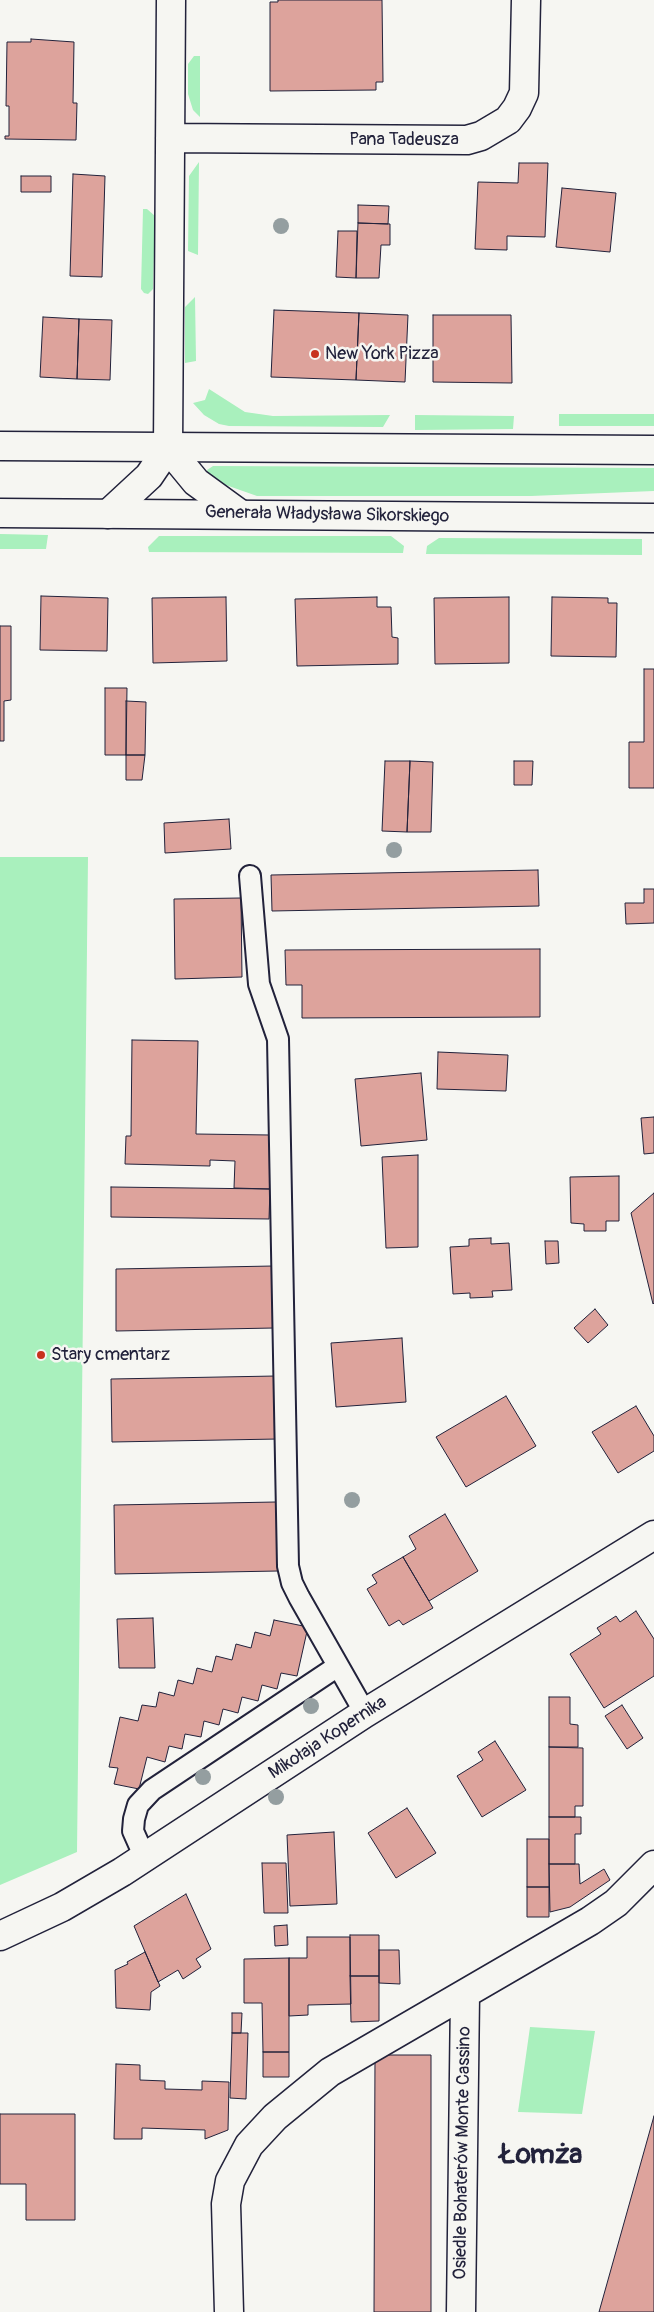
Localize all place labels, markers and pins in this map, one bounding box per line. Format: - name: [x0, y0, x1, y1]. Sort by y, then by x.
- place label: New York Pizza: [325, 343, 439, 365]
- marker: New York Pizza: [309, 348, 321, 360]
- place label: Stary cmentarz: [51, 1344, 170, 1366]
- marker: Stary cmentarz: [35, 1349, 47, 1361]

